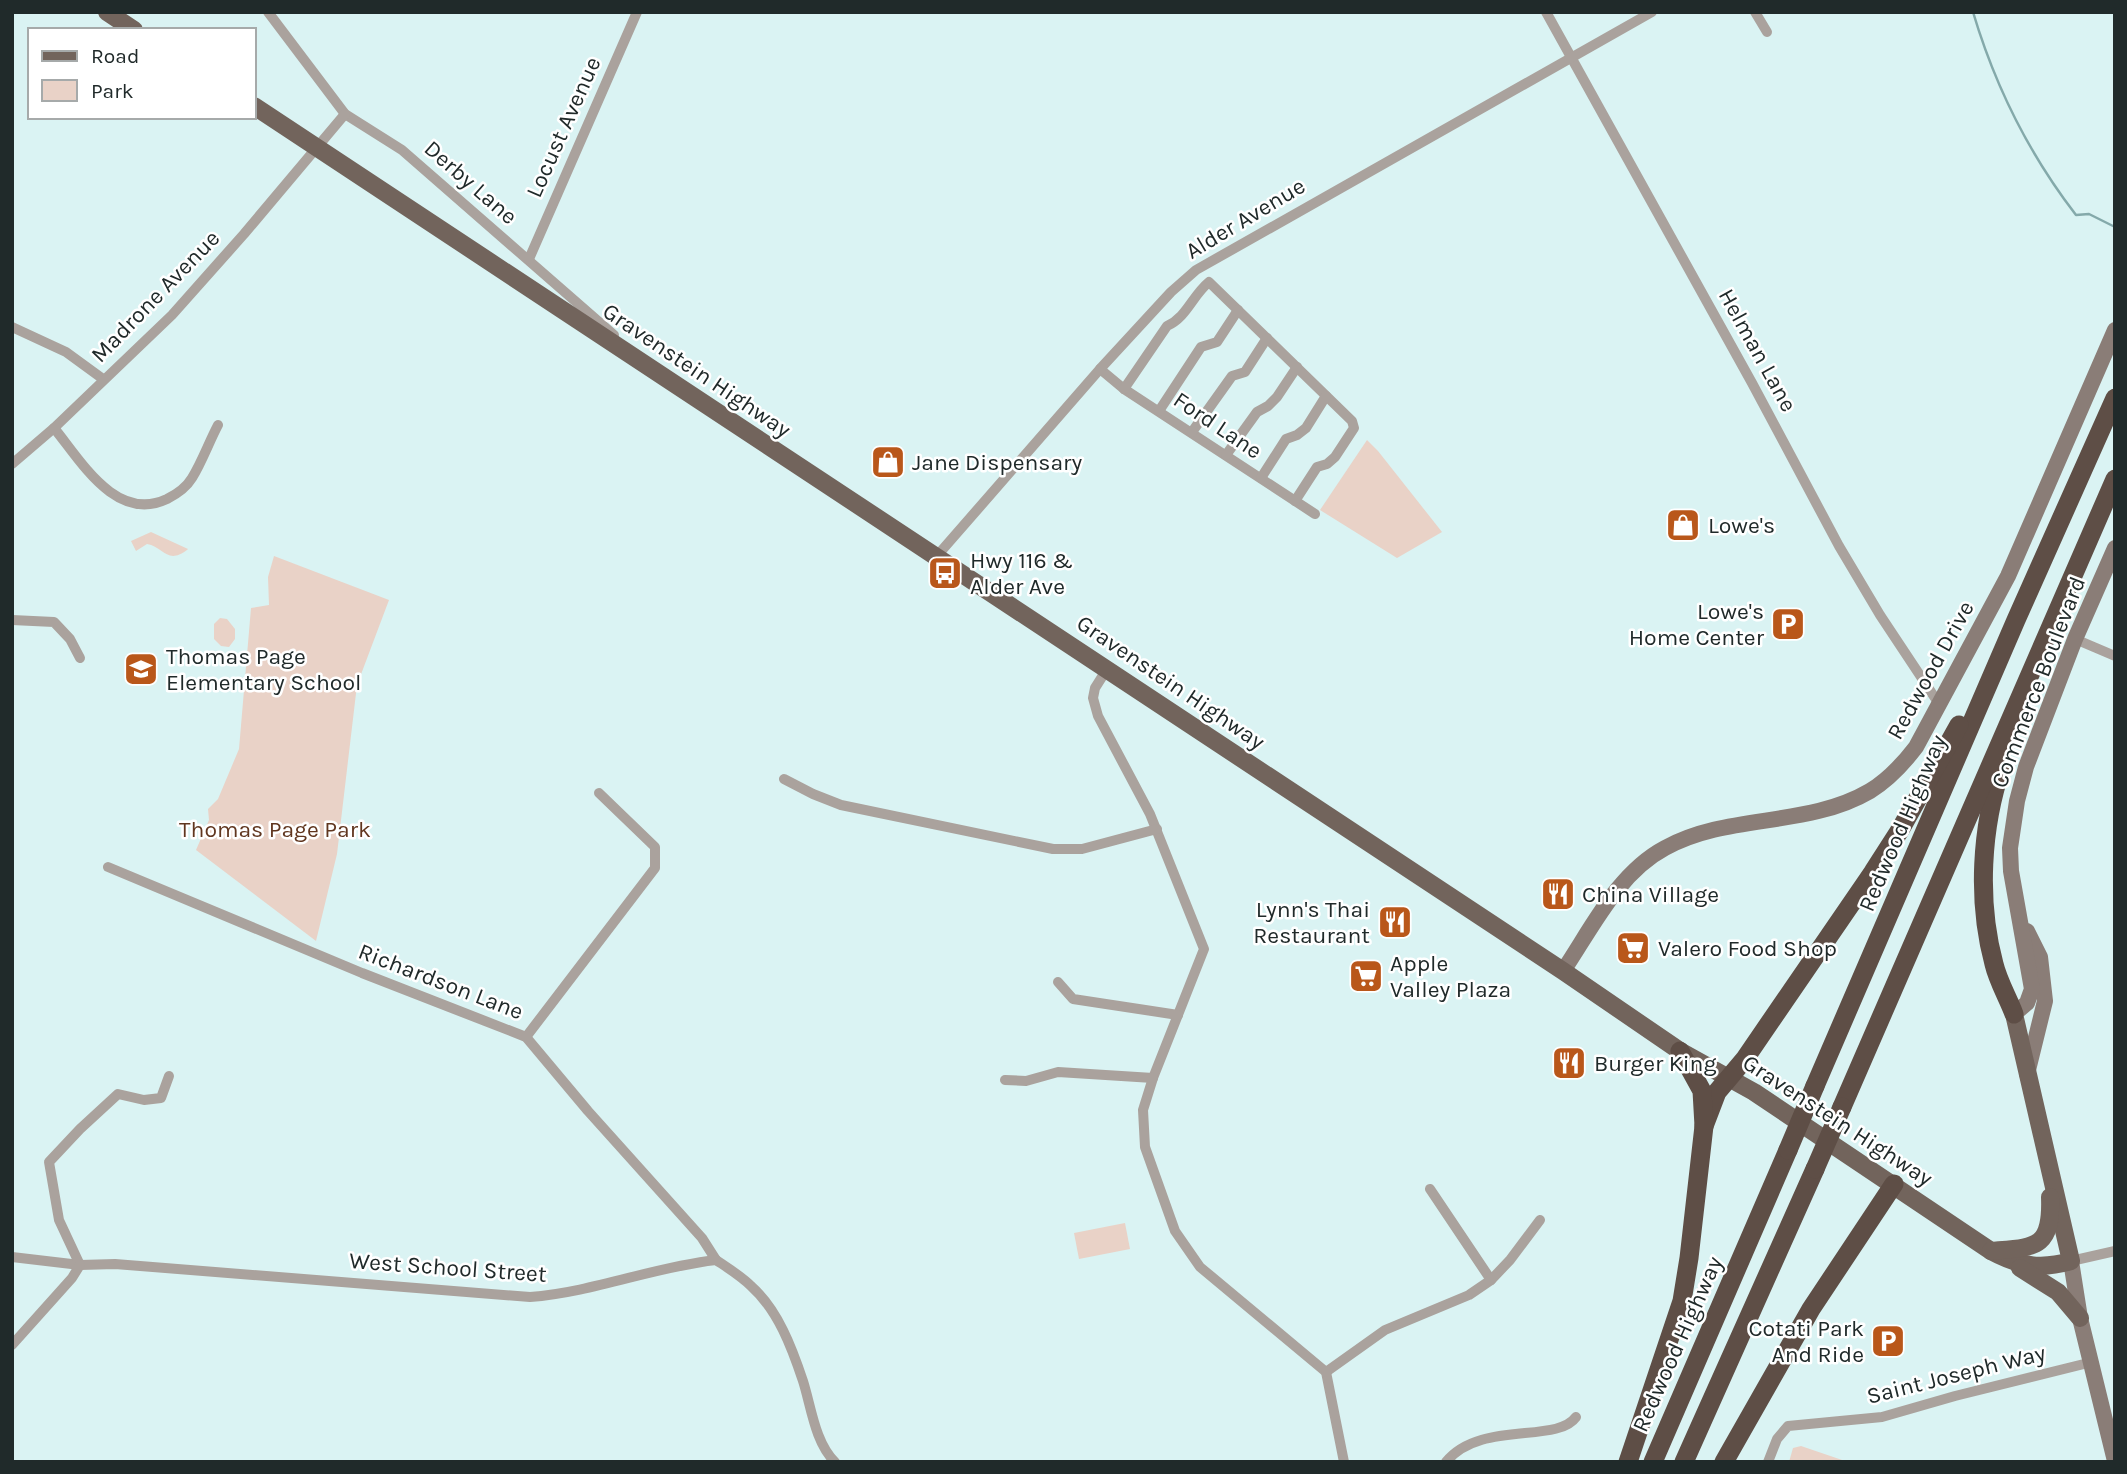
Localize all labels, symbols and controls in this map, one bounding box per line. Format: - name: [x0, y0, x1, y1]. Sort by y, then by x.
- legend: [28, 28, 256, 119]
- text: Road: [91, 44, 139, 68]
- street label: Locust Avenue: [520, 53, 607, 202]
- text: Park: [91, 79, 134, 103]
- street label: Derby Lane: [419, 135, 523, 230]
- street label: Alder Avenue: [1181, 172, 1310, 265]
- street label: Madrone Avenue: [85, 225, 225, 368]
- street label: Helman Lane: [1713, 284, 1802, 416]
- street label: Gravenstein Highway: [598, 297, 796, 444]
- street label: Ford Lane: [1169, 386, 1267, 465]
- shop icon: Jane Dispensary: [869, 443, 907, 481]
- place label: Jane Dispensary: [912, 449, 1082, 476]
- shop icon: Lowe's: [1664, 506, 1702, 544]
- place label: Lowe's: [1708, 512, 1775, 539]
- place label: Hwy 116 & Alder Ave: [970, 547, 1073, 600]
- bus stop icon: Hwy 116 & Alder Ave: [926, 554, 964, 592]
- street label: Commerce Boulevard: [1986, 573, 2091, 792]
- street label: Redwood Drive: [1881, 596, 1980, 744]
- place label: Lowe's Home Center: [1629, 598, 1765, 651]
- parking icon: Lowe's Home Center: [1769, 605, 1807, 643]
- street label: Gravenstein Highway: [1072, 609, 1270, 756]
- place label: Thomas Page Elementary School: [166, 643, 361, 696]
- school or university icon: Thomas Page Elementary School: [122, 650, 160, 688]
- street label: Redwood Highway: [1853, 730, 1952, 916]
- park label: Thomas Page Park: [179, 816, 371, 843]
- restaurant icon: China Village: [1539, 875, 1577, 913]
- place label: China Village: [1582, 881, 1719, 908]
- place label: Lynn's Thai Restaurant: [1253, 896, 1370, 949]
- restaurant icon: Lynn's Thai Restaurant: [1376, 903, 1414, 941]
- supermarket icon: Valero Food Shop: [1614, 929, 1652, 967]
- place label: Valero Food Shop: [1658, 935, 1837, 962]
- street label: Richardson Lane: [355, 938, 527, 1025]
- place label: Apple Valley Plaza: [1390, 950, 1511, 1003]
- supermarket icon: Apple Valley Plaza: [1347, 957, 1385, 995]
- restaurant icon: Burger King: [1550, 1044, 1588, 1082]
- street label: Gravenstein Highway: [1738, 1049, 1938, 1192]
- place label: Burger King: [1594, 1050, 1716, 1077]
- street label: West School Street: [348, 1247, 548, 1288]
- street label: Redwood Highway: [1627, 1252, 1728, 1436]
- place label: Cotati Park And Ride: [1748, 1315, 1864, 1368]
- parking icon: Cotati Park And Ride: [1869, 1322, 1907, 1360]
- street label: Saint Joseph Way: [1864, 1339, 2049, 1410]

